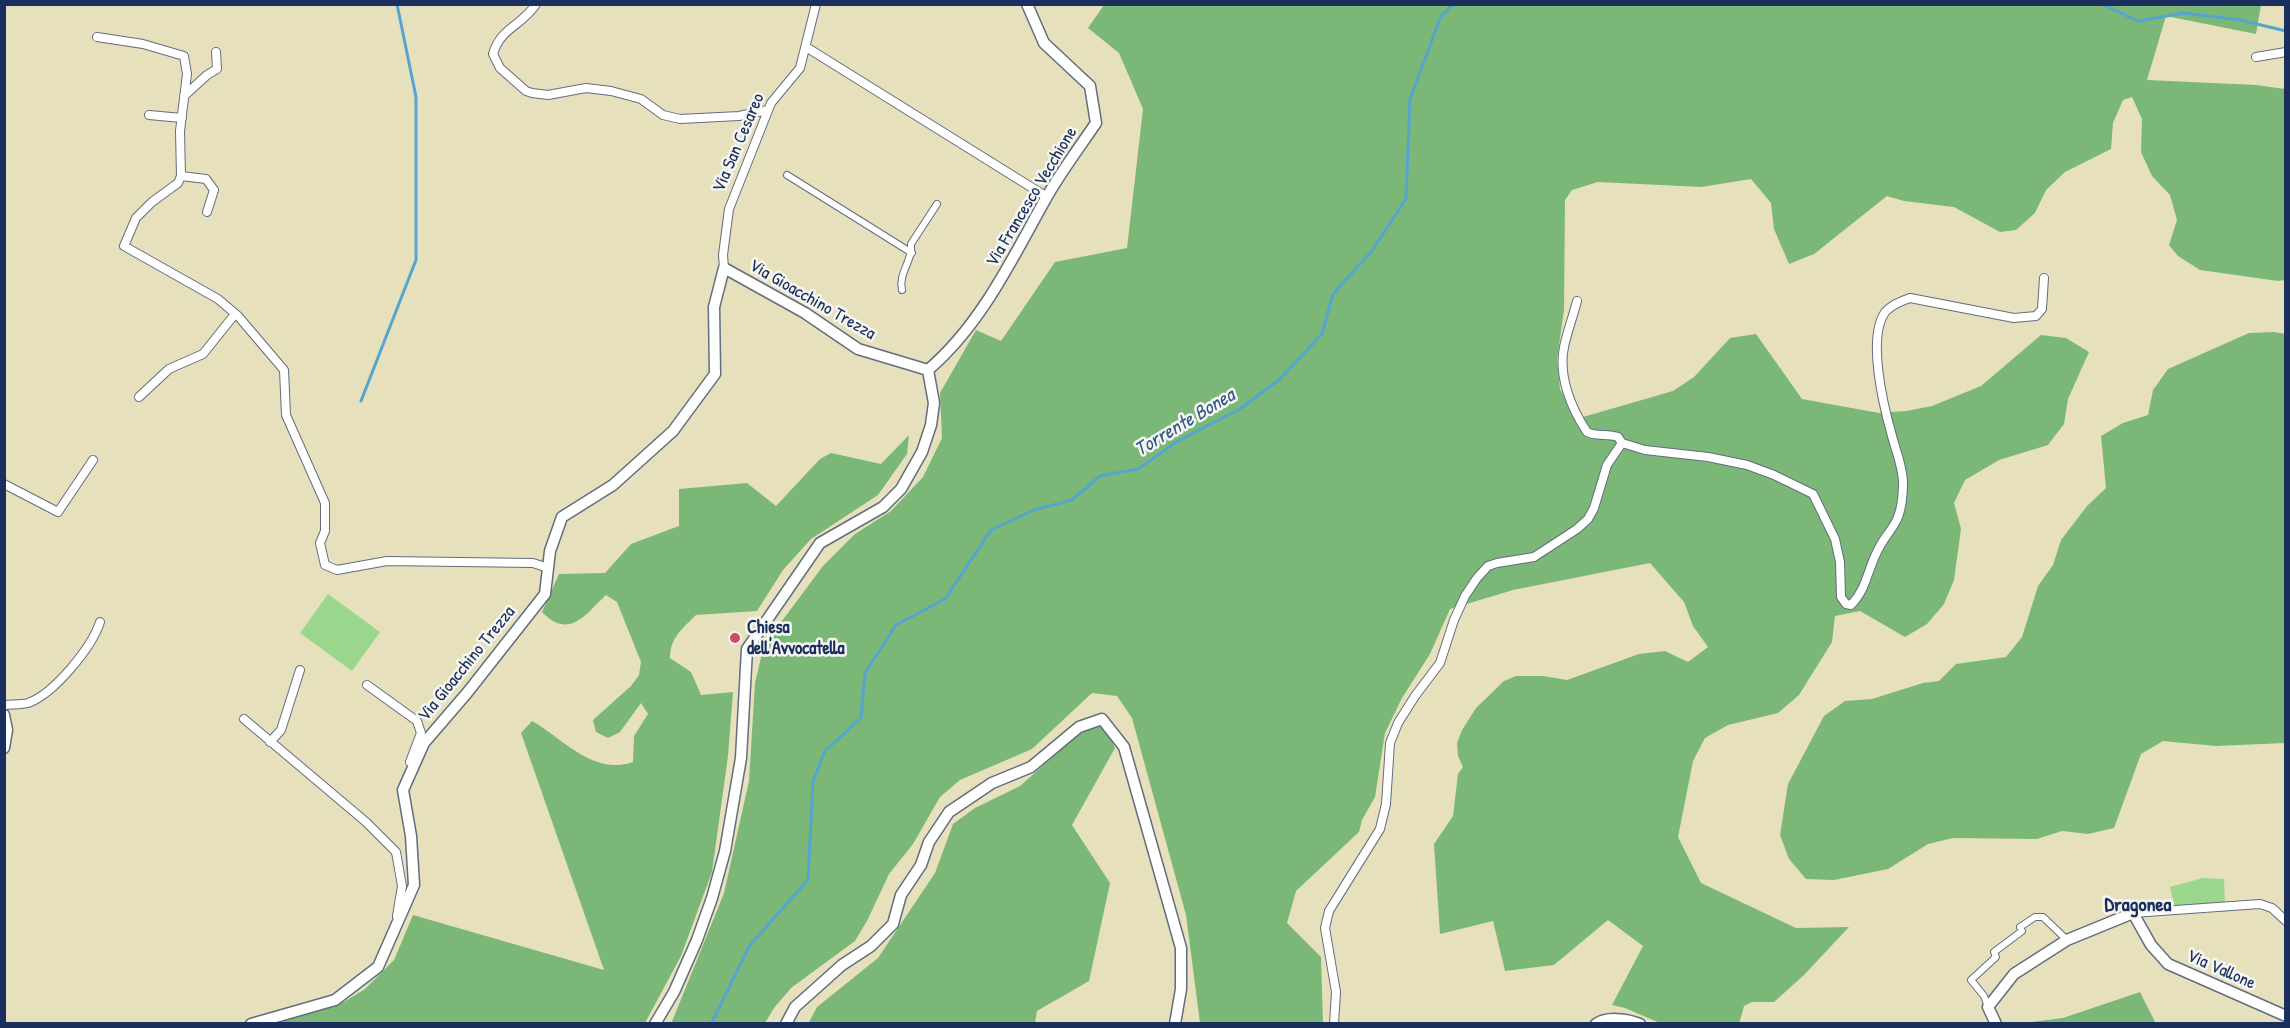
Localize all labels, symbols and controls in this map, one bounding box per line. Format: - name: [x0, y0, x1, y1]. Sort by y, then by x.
- street label: Via San Cesareo: [708, 90, 770, 196]
- street label: Via Francesco Vecchione: [982, 123, 1082, 271]
- street label: Via Gioacchino Trezza: [745, 255, 879, 345]
- water label: Torrente Bonea: [1131, 384, 1239, 462]
- street label: Via Gioacchino Trezza: [414, 602, 520, 726]
- place label: Chiesa dell'Avvocatella: [747, 617, 845, 660]
- marker: Chiesa dell'Avvocatella: [728, 631, 742, 645]
- district label: Dragonea: [2105, 894, 2171, 918]
- street label: Via Vallone: [2183, 945, 2259, 995]

